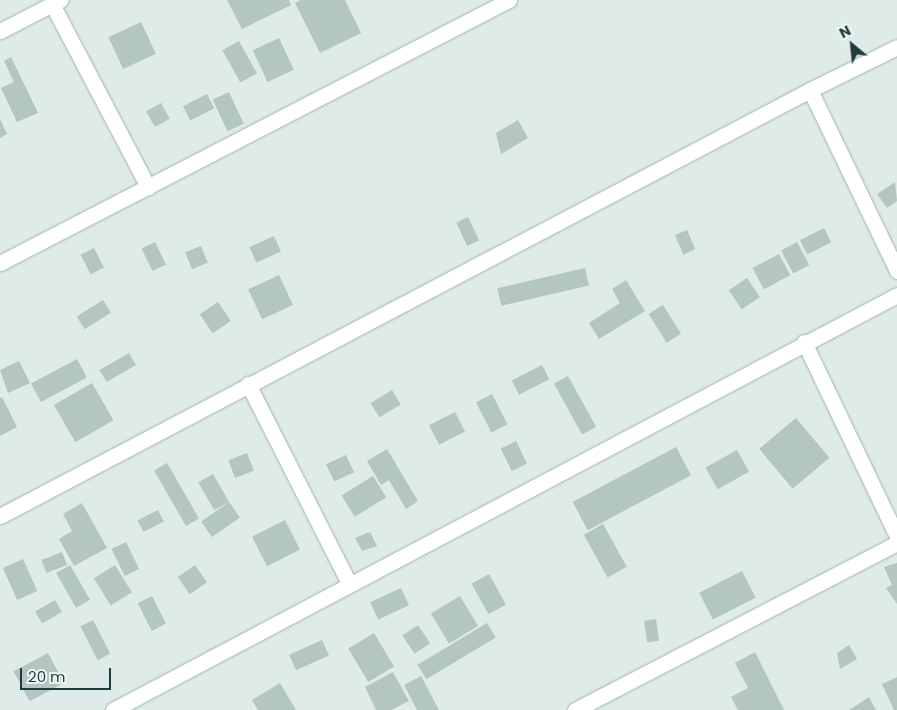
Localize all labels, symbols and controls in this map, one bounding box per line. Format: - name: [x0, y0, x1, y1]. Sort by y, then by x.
- north arrow: [827, 20, 877, 70]
- text: N: [836, 20, 854, 43]
- scale bar: [22, 658, 114, 690]
- text: 20 m: [28, 666, 66, 687]

